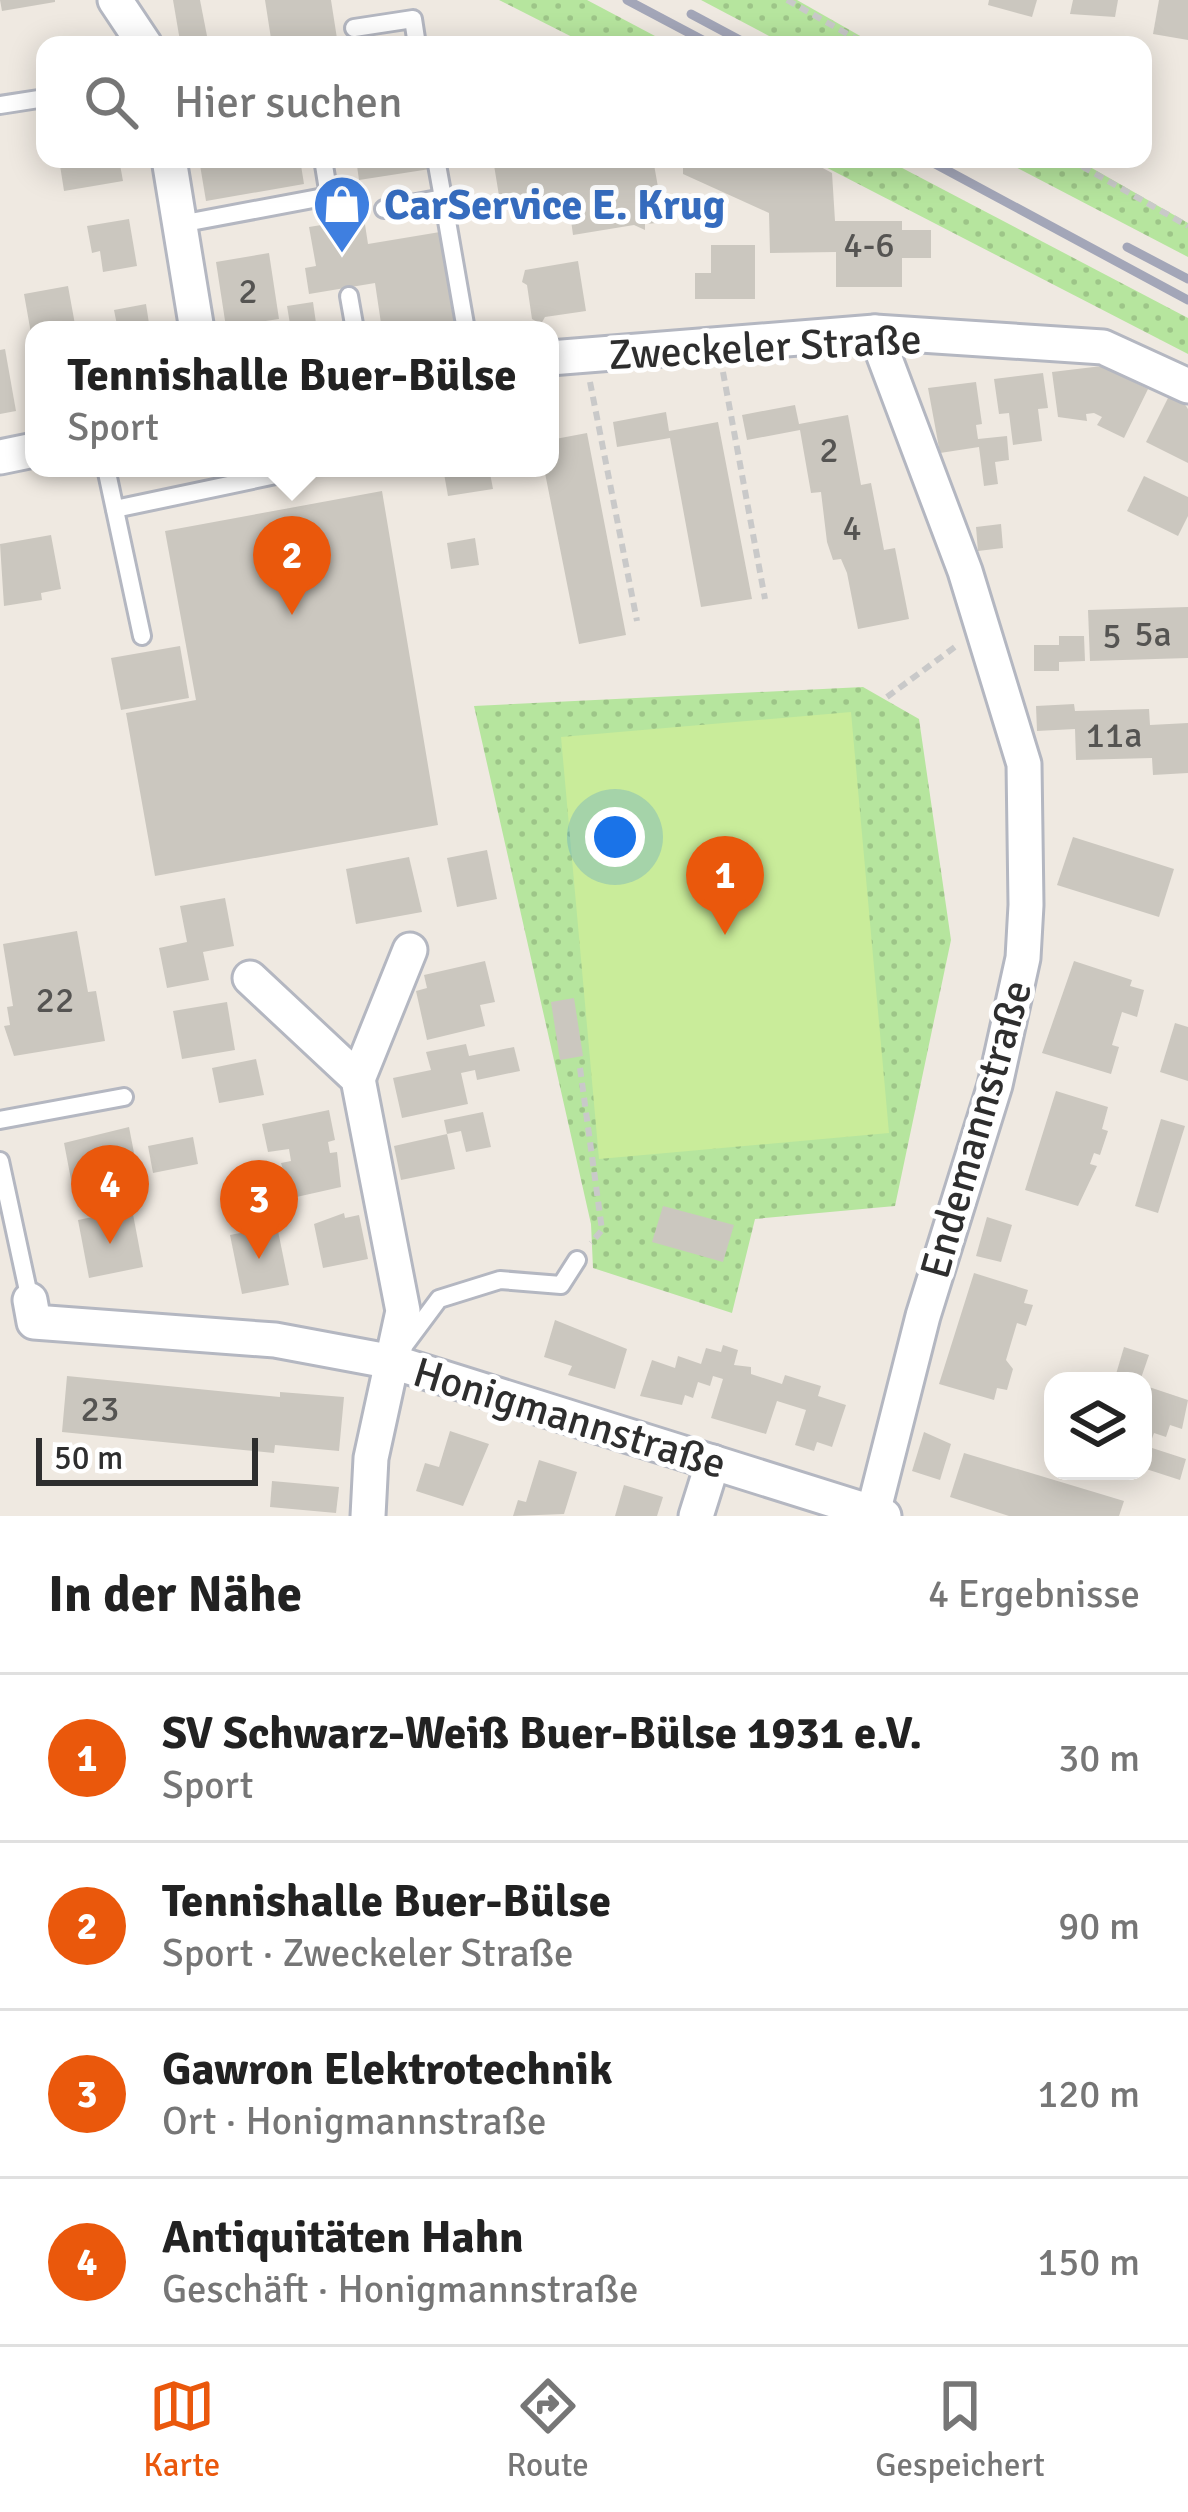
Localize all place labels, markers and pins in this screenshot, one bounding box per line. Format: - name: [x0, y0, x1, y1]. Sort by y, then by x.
- shop icon: CarService E. Krug: [311, 173, 373, 255]
- place label: CarService E. Krug: [384, 180, 725, 231]
- pin: 2: [253, 516, 331, 615]
- pin: 1: [686, 836, 764, 935]
- pin: 4: [71, 1145, 149, 1244]
- pin: 3: [220, 1160, 298, 1259]

